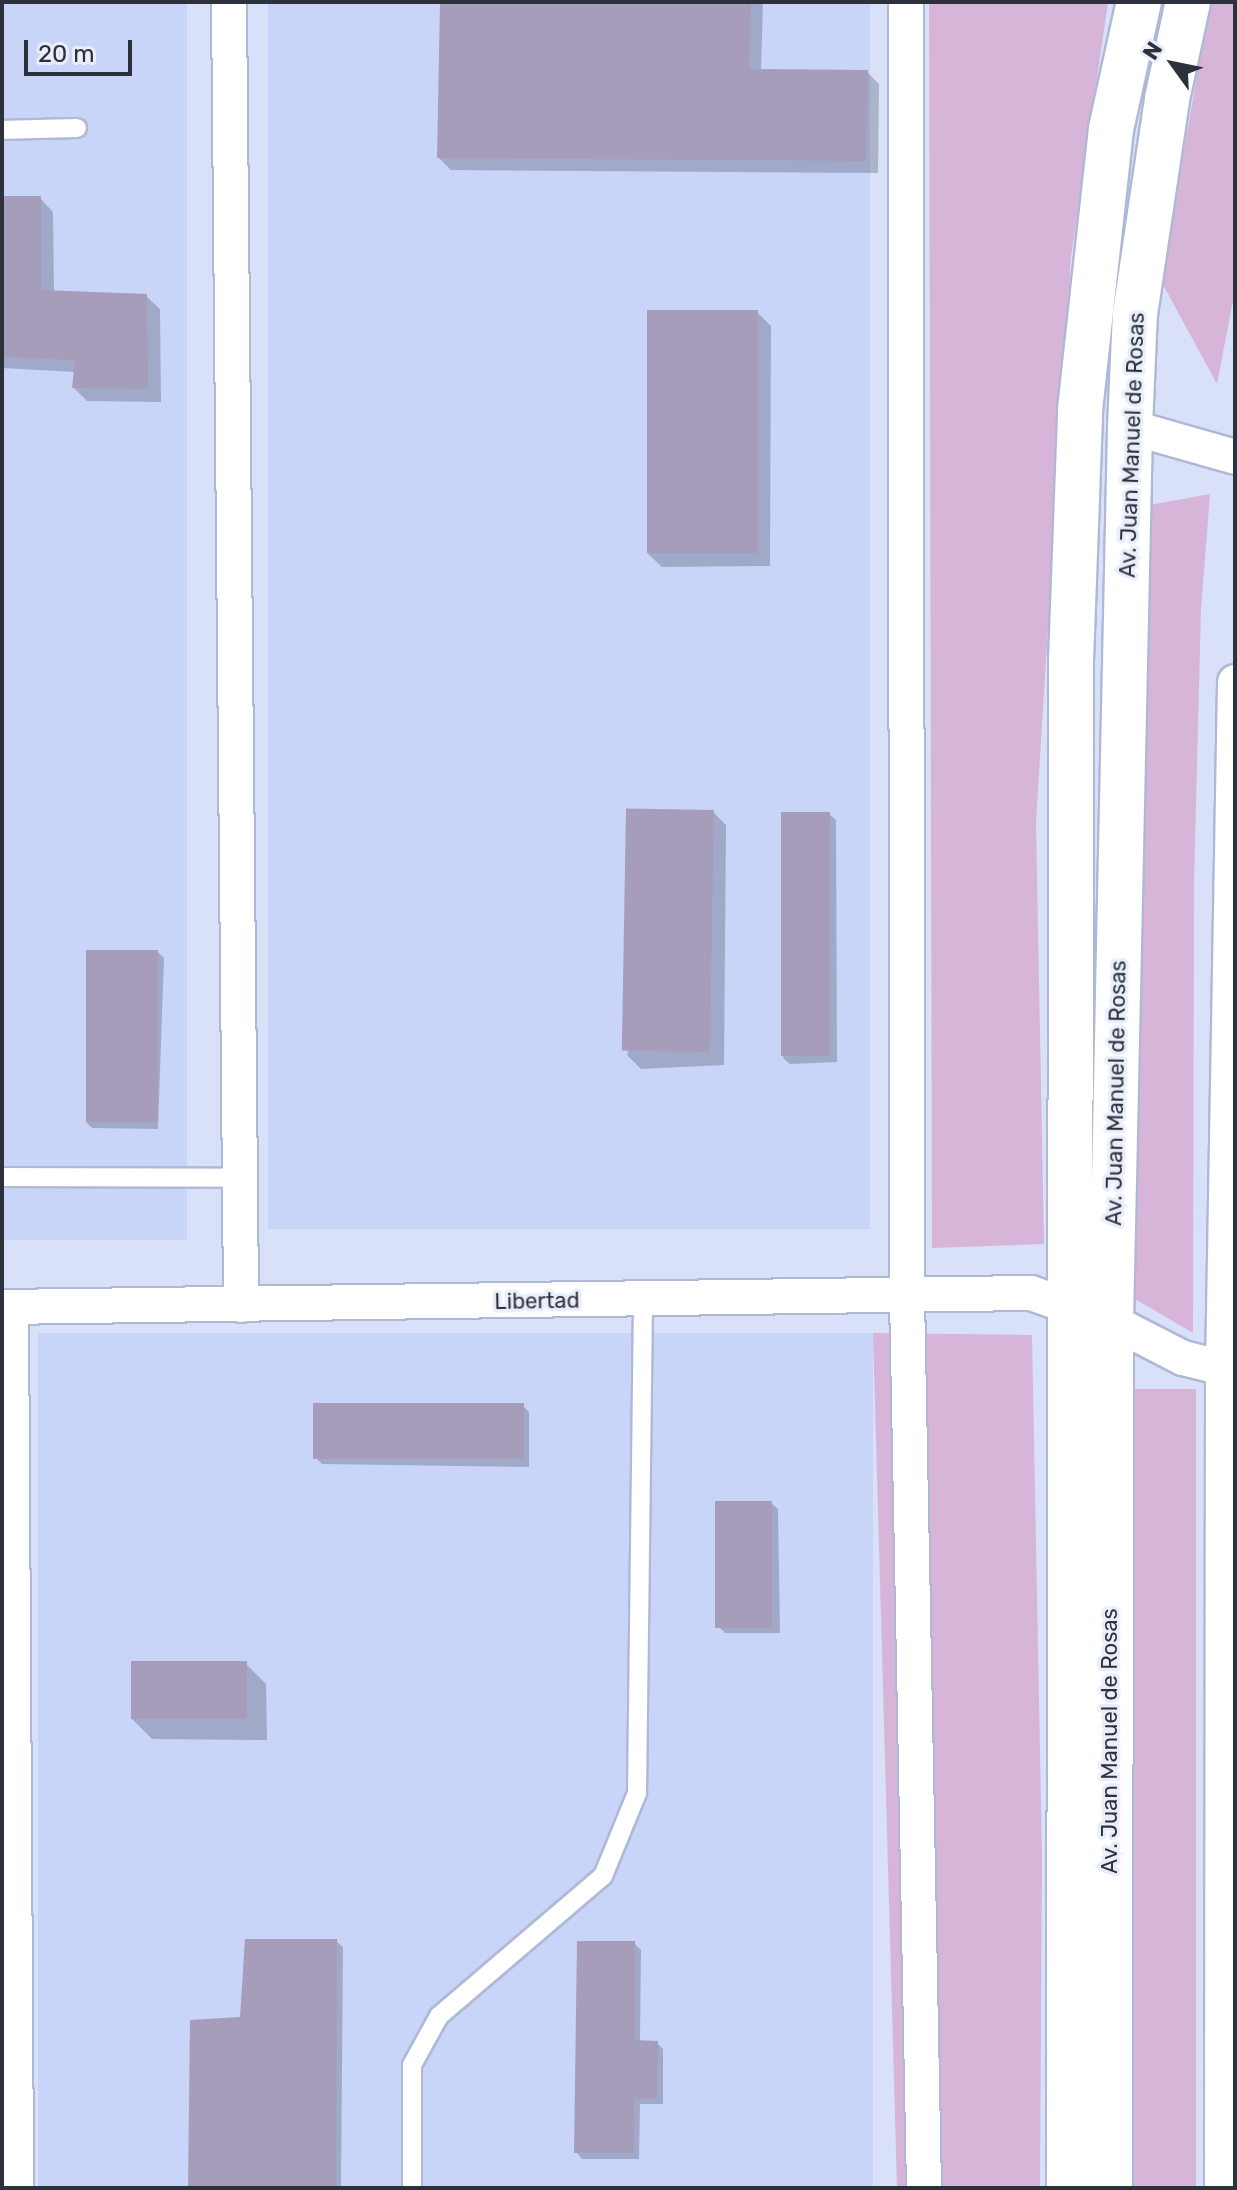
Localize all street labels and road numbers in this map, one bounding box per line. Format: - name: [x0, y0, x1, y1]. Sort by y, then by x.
- street label: Av. Juan Manuel de Rosas: [1114, 312, 1150, 578]
- street label: Av. Juan Manuel de Rosas: [1100, 960, 1132, 1226]
- street label: Libertad: [494, 1287, 580, 1315]
- street label: Av. Juan Manuel de Rosas: [1097, 1608, 1123, 1874]

